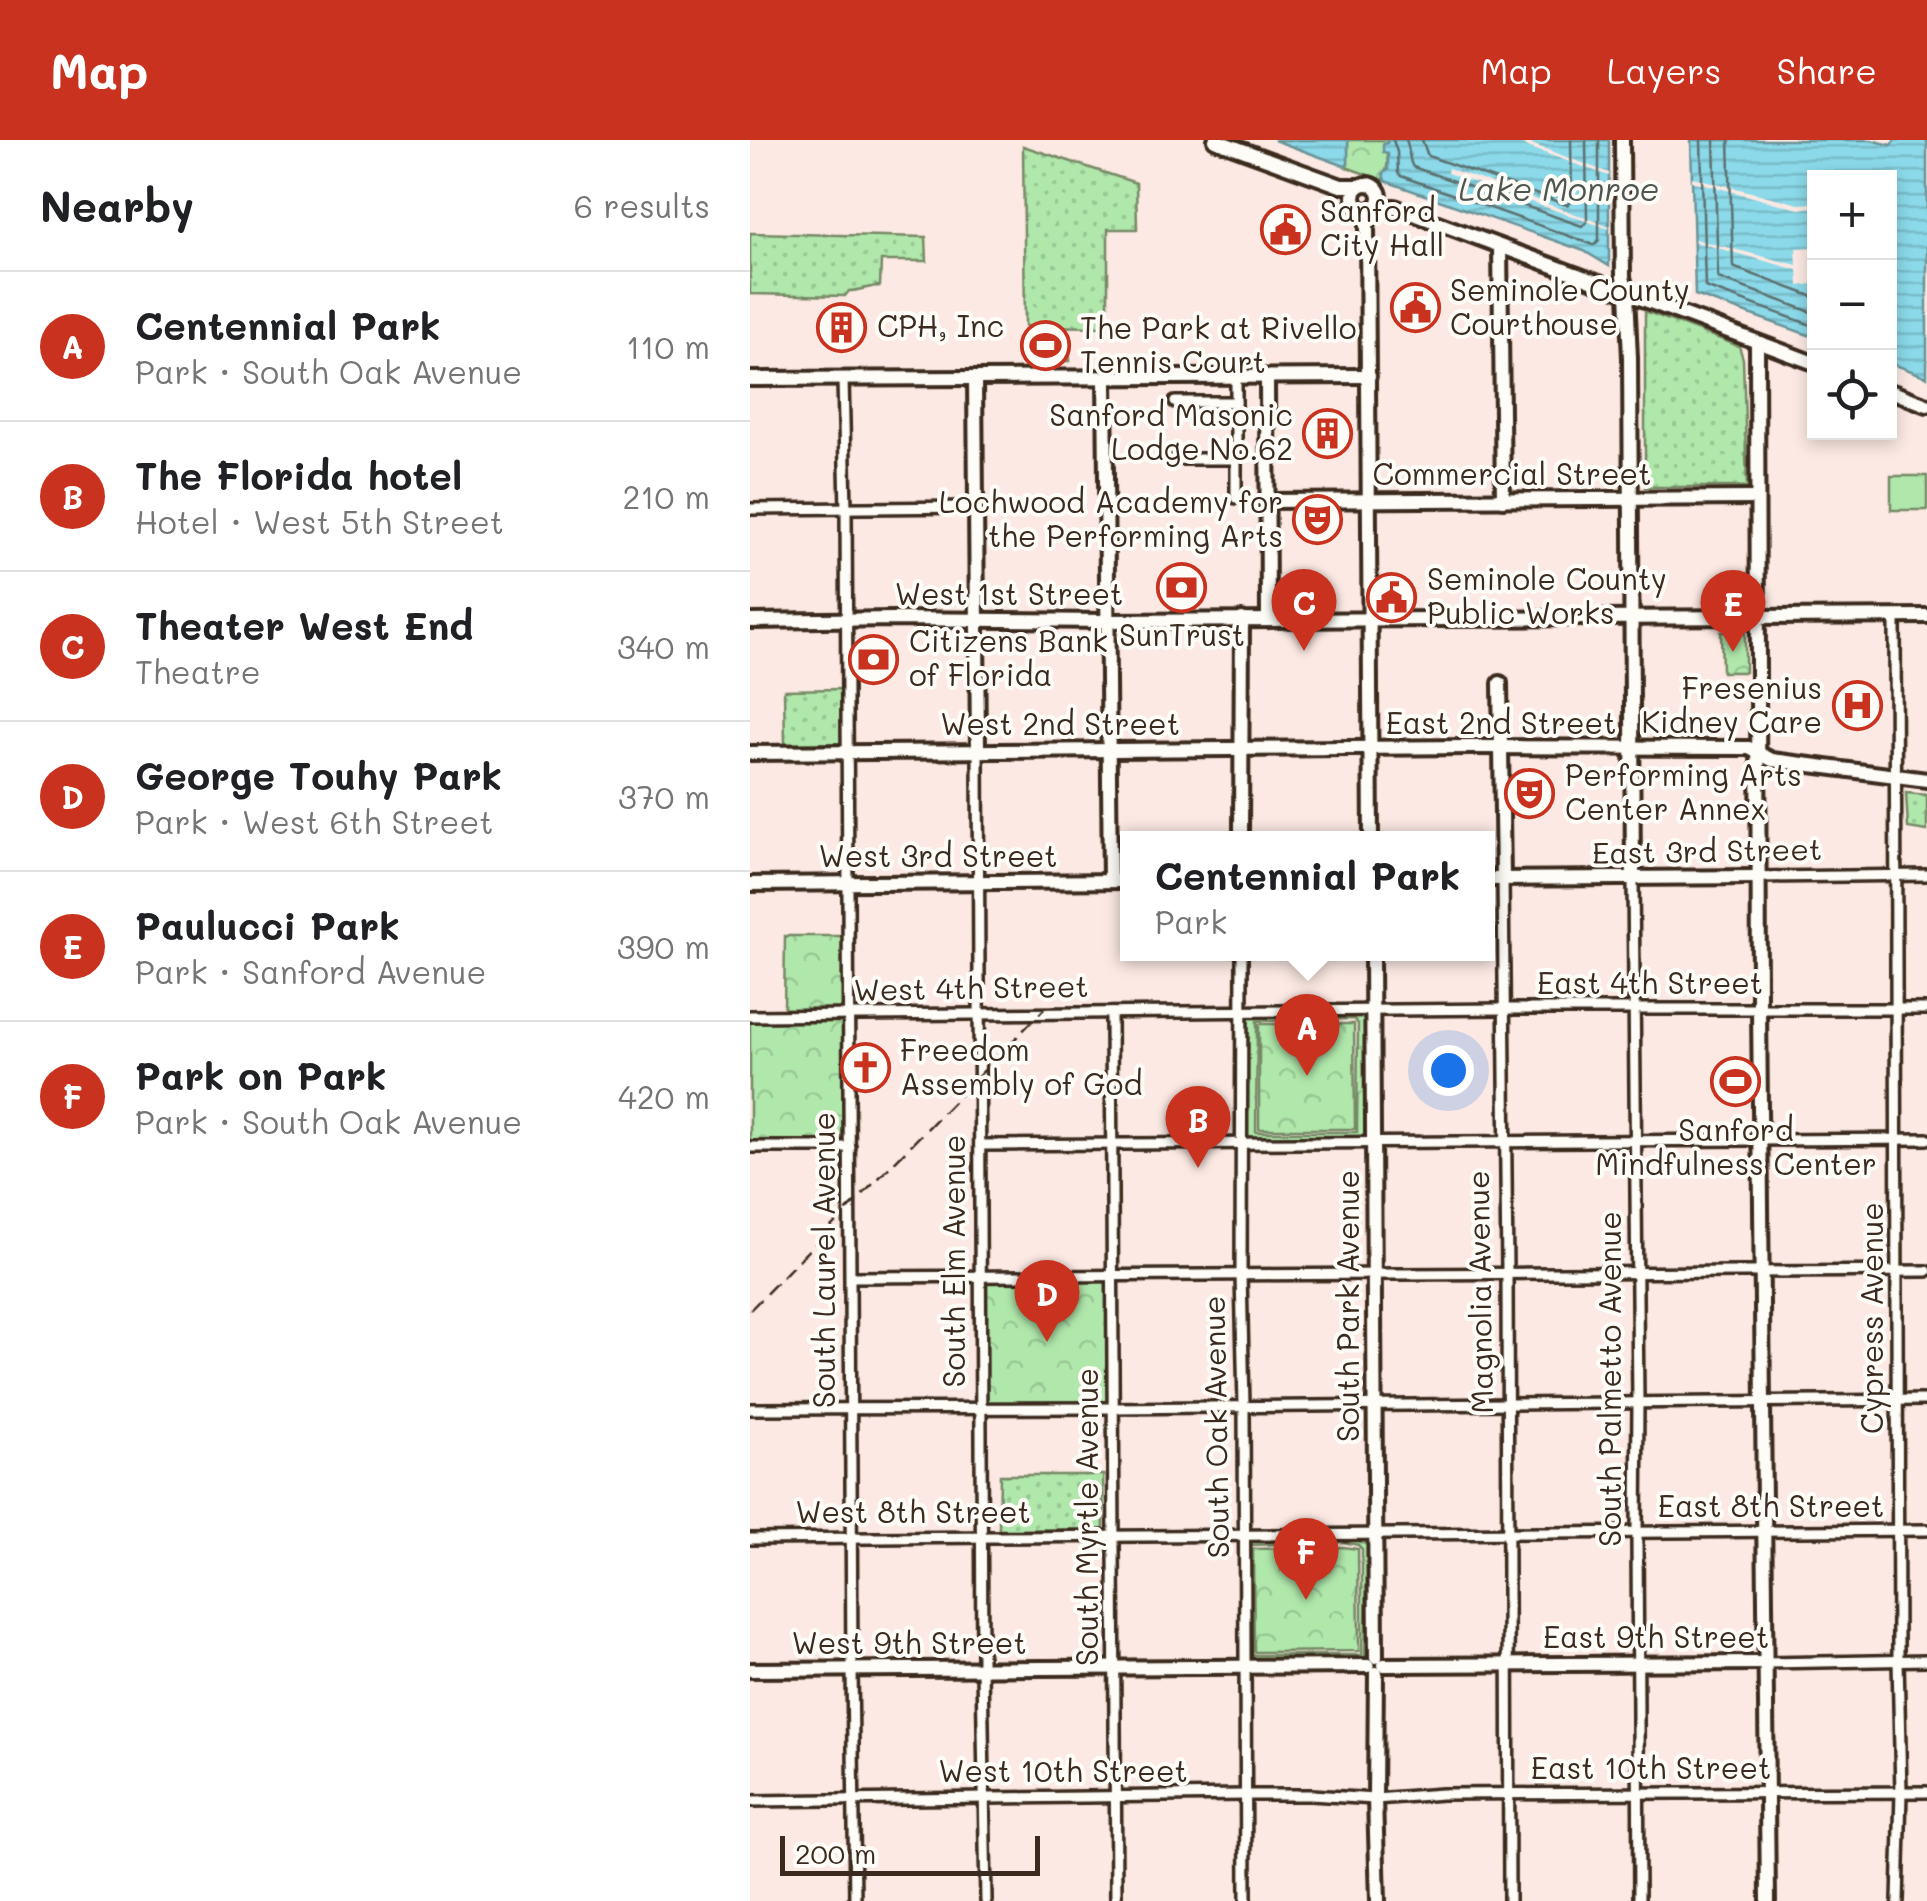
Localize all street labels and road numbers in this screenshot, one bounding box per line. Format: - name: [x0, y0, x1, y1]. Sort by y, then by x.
- street label: Commercial Street: [1373, 453, 1651, 493]
- street label: West 1st Street: [895, 573, 1123, 613]
- street label: East 2nd Street: [1386, 702, 1616, 742]
- street label: West 2nd Street: [940, 703, 1180, 743]
- street label: East 3rd Street: [1592, 828, 1822, 872]
- street label: West 3rd Street: [818, 835, 1058, 875]
- street label: East 4th Street: [1537, 962, 1763, 1002]
- street label: West 4th Street: [853, 965, 1089, 1009]
- street label: South Laurel Avenue: [803, 1112, 843, 1408]
- street label: South Elm Avenue: [933, 1135, 973, 1387]
- street label: South Park Avenue: [1327, 1170, 1367, 1442]
- street label: Magnolia Avenue: [1457, 1170, 1501, 1414]
- street label: Cypress Avenue: [1851, 1202, 1891, 1434]
- street label: South Palmetto Avenue: [1589, 1211, 1629, 1547]
- street label: South Oak Avenue: [1193, 1295, 1237, 1559]
- street label: South Myrtle Avenue: [1066, 1368, 1106, 1666]
- street label: East 8th Street: [1658, 1485, 1884, 1525]
- street label: West 8th Street: [795, 1491, 1031, 1531]
- street label: East 9th Street: [1543, 1616, 1769, 1656]
- street label: West 9th Street: [791, 1622, 1027, 1662]
- street label: East 10th Street: [1531, 1747, 1771, 1787]
- street label: West 10th Street: [938, 1750, 1188, 1790]

